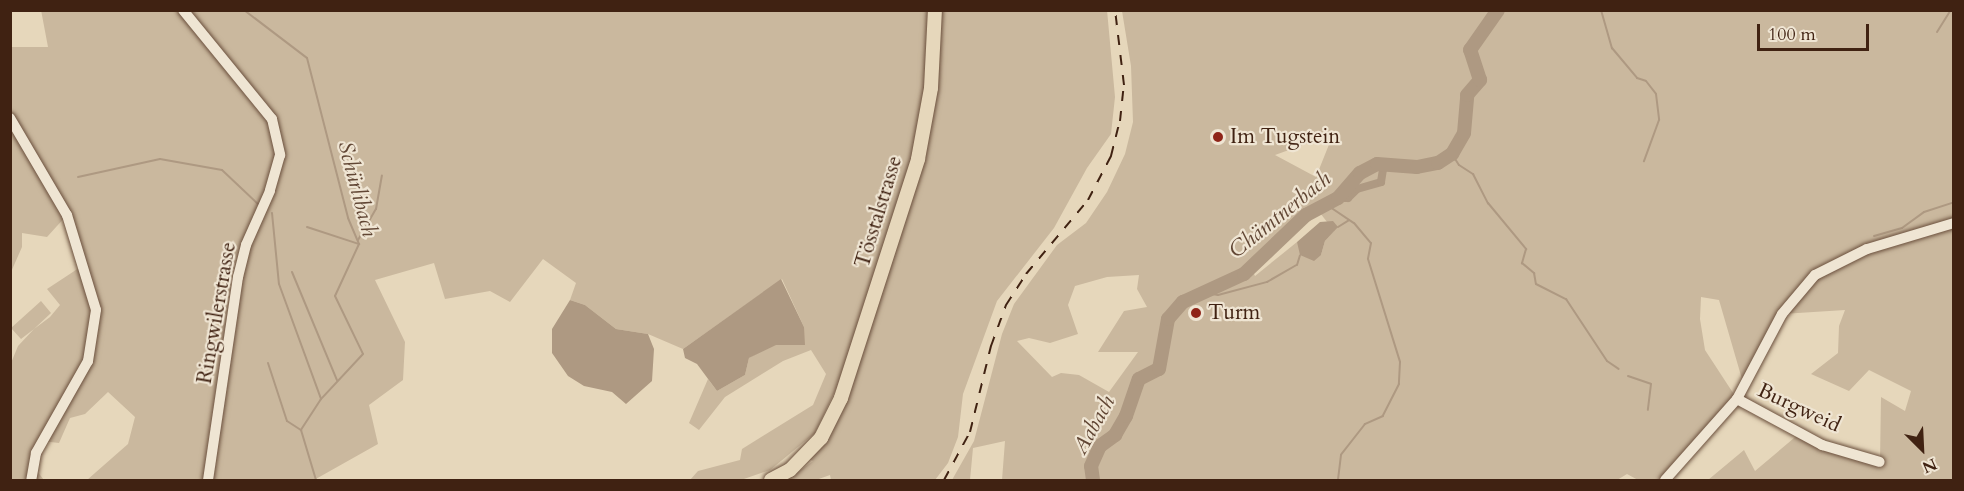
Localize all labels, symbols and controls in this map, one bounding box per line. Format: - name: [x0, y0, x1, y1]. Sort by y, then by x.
- scale bar: [1760, 12, 1872, 50]
- text: 100 m: [1768, 22, 1816, 47]
- place label: Im Tugstein: [1230, 124, 1340, 150]
- marker: Im Tugstein: [1211, 130, 1225, 144]
- water label: Schürlibach: [332, 138, 382, 240]
- street label: Tösstalstrasse: [850, 153, 908, 271]
- water label: Chämtnerbach: [1224, 166, 1336, 264]
- street label: Ringwilerstrasse: [192, 240, 242, 386]
- place label: Turm: [1208, 300, 1260, 326]
- marker: Turm: [1189, 306, 1203, 320]
- street label: Burgweid: [1753, 378, 1845, 438]
- water label: Aabach: [1067, 391, 1121, 459]
- north arrow: [1892, 419, 1952, 479]
- text: N: [1919, 453, 1940, 478]

